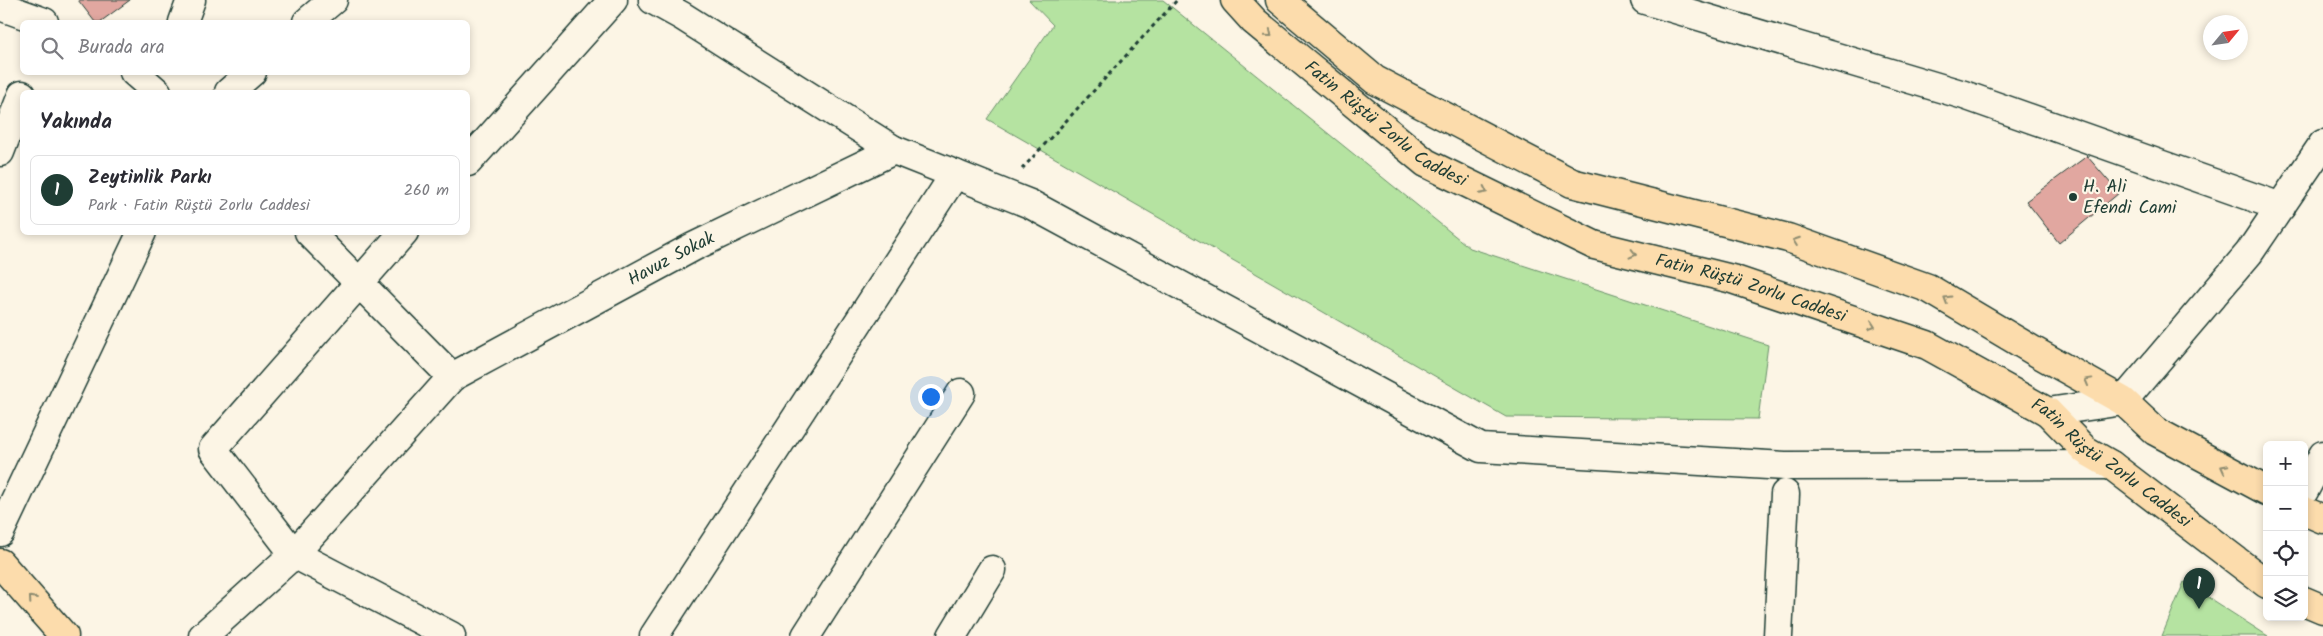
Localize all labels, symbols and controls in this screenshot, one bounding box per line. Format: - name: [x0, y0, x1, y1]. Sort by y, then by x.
- north arrow: [2203, 15, 2248, 60]
- search box: [20, 20, 470, 75]
- one-way arrow: [1264, 28, 1273, 37]
- text: Burada ara: [78, 33, 165, 63]
- icon: search: [38, 34, 66, 62]
- street label: Fatin Rüştü Zorlu Caddesi: [1298, 53, 1472, 196]
- text: Yakında: [40, 106, 112, 139]
- text: Zeytinlik Parkı: [88, 163, 211, 193]
- place label: H. Ali Efendi Cami: [2083, 173, 2177, 223]
- text: 1: [55, 178, 59, 203]
- text: 260 m: [404, 178, 449, 203]
- one-way arrow: [1479, 185, 1488, 196]
- marker: H. Ali Efendi Cami: [2067, 191, 2079, 203]
- text: Park · Fatin Rüştü Zorlu Caddesi: [88, 193, 310, 218]
- street label: Havuz Sokak: [622, 224, 720, 294]
- one-way arrow: [1792, 237, 1801, 247]
- street label: Fatin Rüştü Zorlu Caddesi: [1652, 246, 1851, 331]
- one-way arrow: [1628, 248, 1637, 259]
- one-way arrow: [1944, 296, 1953, 306]
- one-way arrow: [1867, 321, 1876, 331]
- one-way arrow: [2084, 377, 2093, 387]
- your location: [918, 384, 944, 410]
- street label: Fatin Rüştü Zorlu Caddesi: [2025, 391, 2198, 536]
- map controls: [2263, 441, 2308, 621]
- button: +: [2263, 441, 2308, 486]
- one-way arrow: [2220, 464, 2229, 474]
- button: −: [2263, 486, 2308, 531]
- button: locate: [2263, 531, 2308, 576]
- pin: 1: [2183, 568, 2215, 609]
- button: layers: [2263, 576, 2308, 621]
- one-way arrow: [29, 596, 38, 605]

